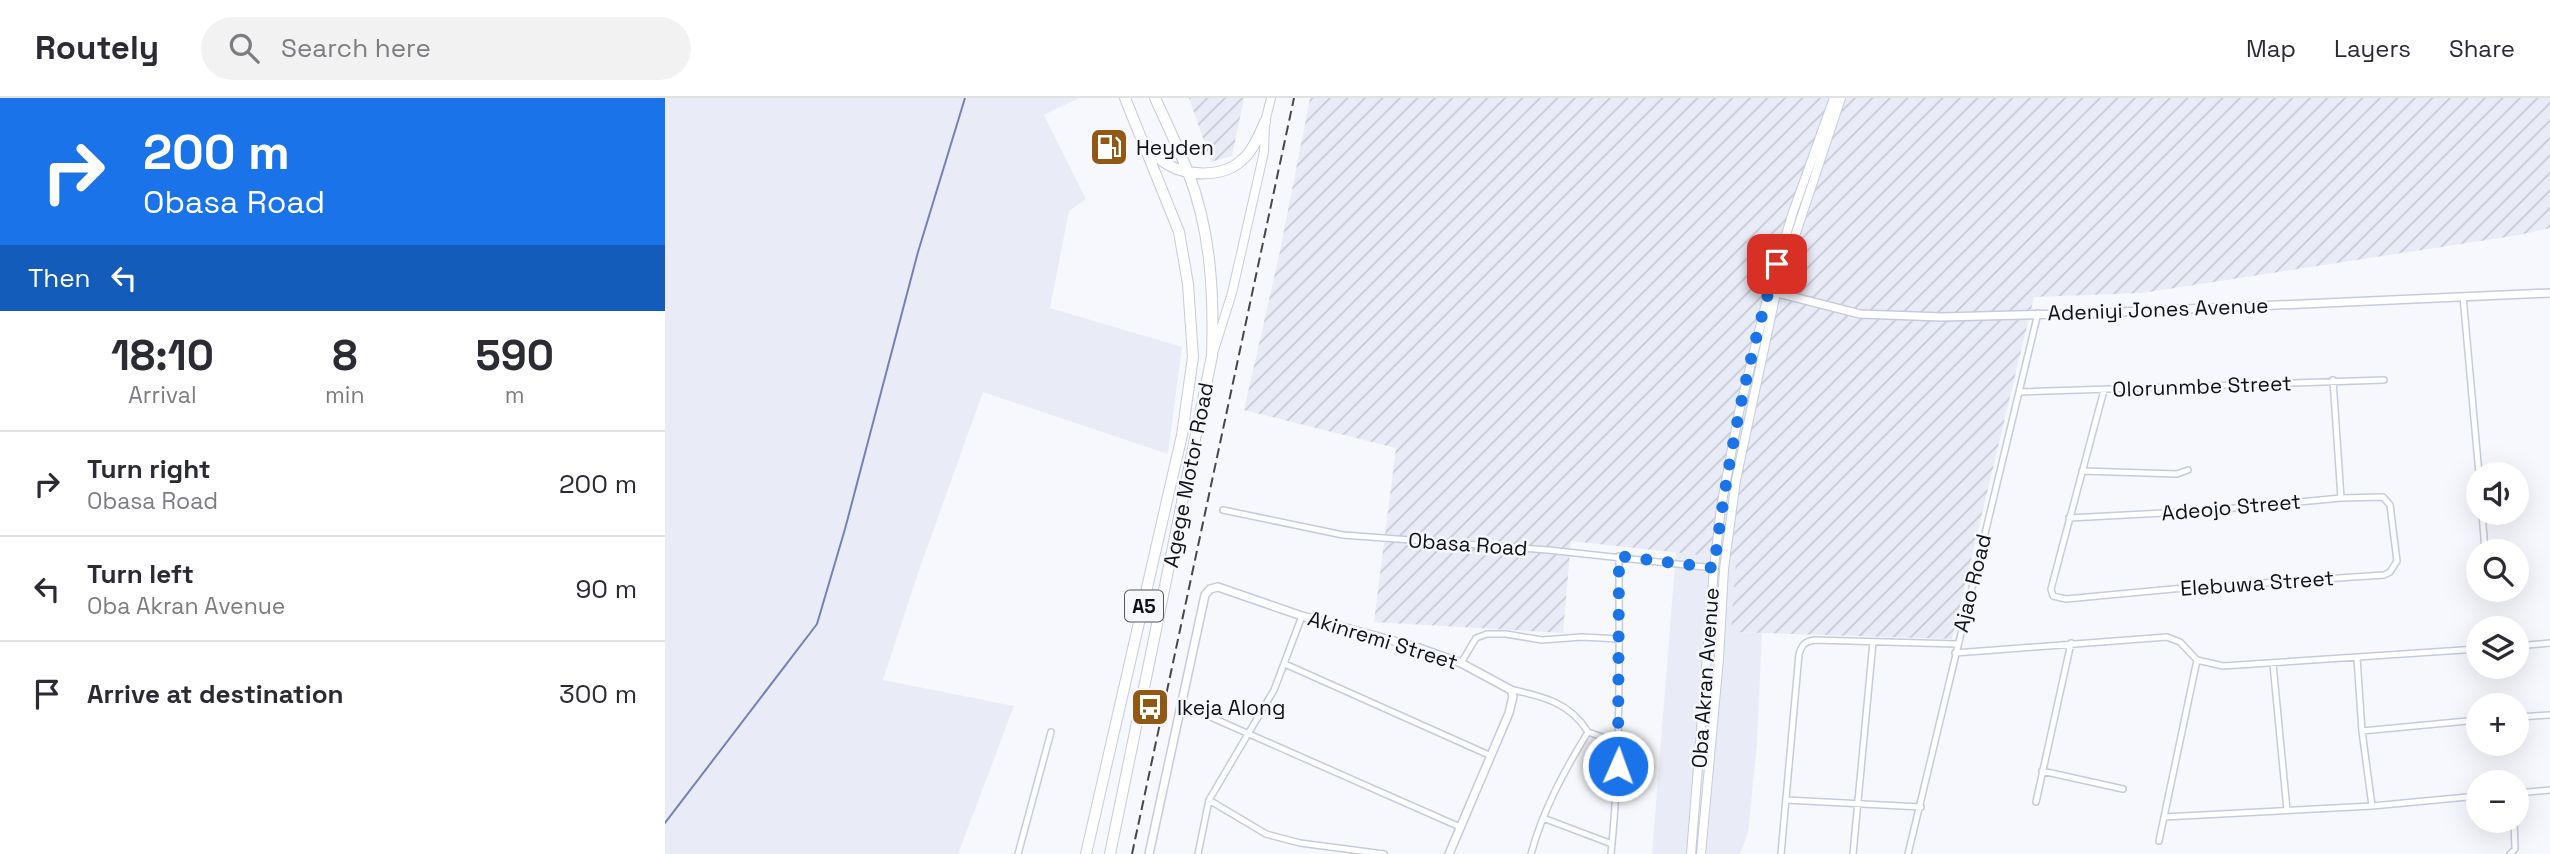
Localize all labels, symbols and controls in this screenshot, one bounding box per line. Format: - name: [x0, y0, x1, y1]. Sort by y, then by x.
- search box: [201, 17, 691, 80]
- text: Routely: [35, 27, 159, 69]
- icon: search: [225, 29, 263, 67]
- text: Search here: [281, 31, 431, 65]
- text: Map: [2246, 33, 2296, 64]
- text: Layers: [2334, 33, 2411, 64]
- text: Share: [2449, 33, 2515, 64]
- text: 200 m: [143, 121, 290, 183]
- icon: right: [28, 126, 119, 217]
- fuel station icon: Heyden: [1088, 126, 1130, 168]
- place label: Heyden: [1136, 134, 1214, 161]
- text: Obasa Road: [143, 182, 325, 222]
- pin: [1747, 234, 1807, 294]
- icon: arrive: [1758, 245, 1796, 283]
- icon: left: [105, 259, 143, 297]
- text: Then: [28, 261, 91, 295]
- street label: Adeniyi Jones Avenue: [2047, 292, 2269, 326]
- text: 18:10: [111, 329, 214, 382]
- text: 8: [332, 329, 357, 382]
- text: 590: [476, 329, 554, 382]
- street label: Olorunmbe Street: [2112, 369, 2292, 403]
- text: Arrival: [128, 380, 197, 410]
- text: min: [325, 380, 365, 410]
- text: m: [505, 380, 525, 410]
- street label: Agege Motor Road: [1157, 380, 1219, 570]
- text: Turn right: [87, 452, 211, 486]
- map controls: [2466, 462, 2529, 833]
- button: sound: [2466, 462, 2529, 525]
- icon: right: [28, 465, 66, 503]
- text: 200 m: [559, 467, 637, 501]
- text: Obasa Road: [87, 486, 218, 516]
- street label: Adeojo Street: [2160, 487, 2302, 527]
- street label: Obasa Road: [1407, 526, 1529, 562]
- street label: Ajao Road: [1947, 531, 1997, 635]
- button: search: [2466, 539, 2529, 602]
- text: Turn left: [87, 557, 194, 591]
- street label: Elebuwa Street: [2179, 564, 2335, 602]
- icon: left: [28, 570, 66, 608]
- text: 90 m: [575, 572, 637, 606]
- street label: Oba Akran Avenue: [1685, 587, 1725, 769]
- road number: A5: [1125, 590, 1163, 622]
- text: Oba Akran Avenue: [87, 591, 285, 621]
- street label: Akinremi Street: [1305, 604, 1461, 676]
- button: layers: [2466, 616, 2529, 679]
- icon: arrive: [28, 675, 66, 713]
- text: Arrive at destination: [87, 677, 344, 711]
- text: 300 m: [559, 677, 637, 711]
- bus stop icon: Ikeja Along: [1129, 686, 1171, 728]
- button: +: [2466, 693, 2529, 756]
- place label: Ikeja Along: [1177, 694, 1285, 721]
- position arrow: [1581, 729, 1655, 803]
- button: −: [2466, 770, 2529, 833]

